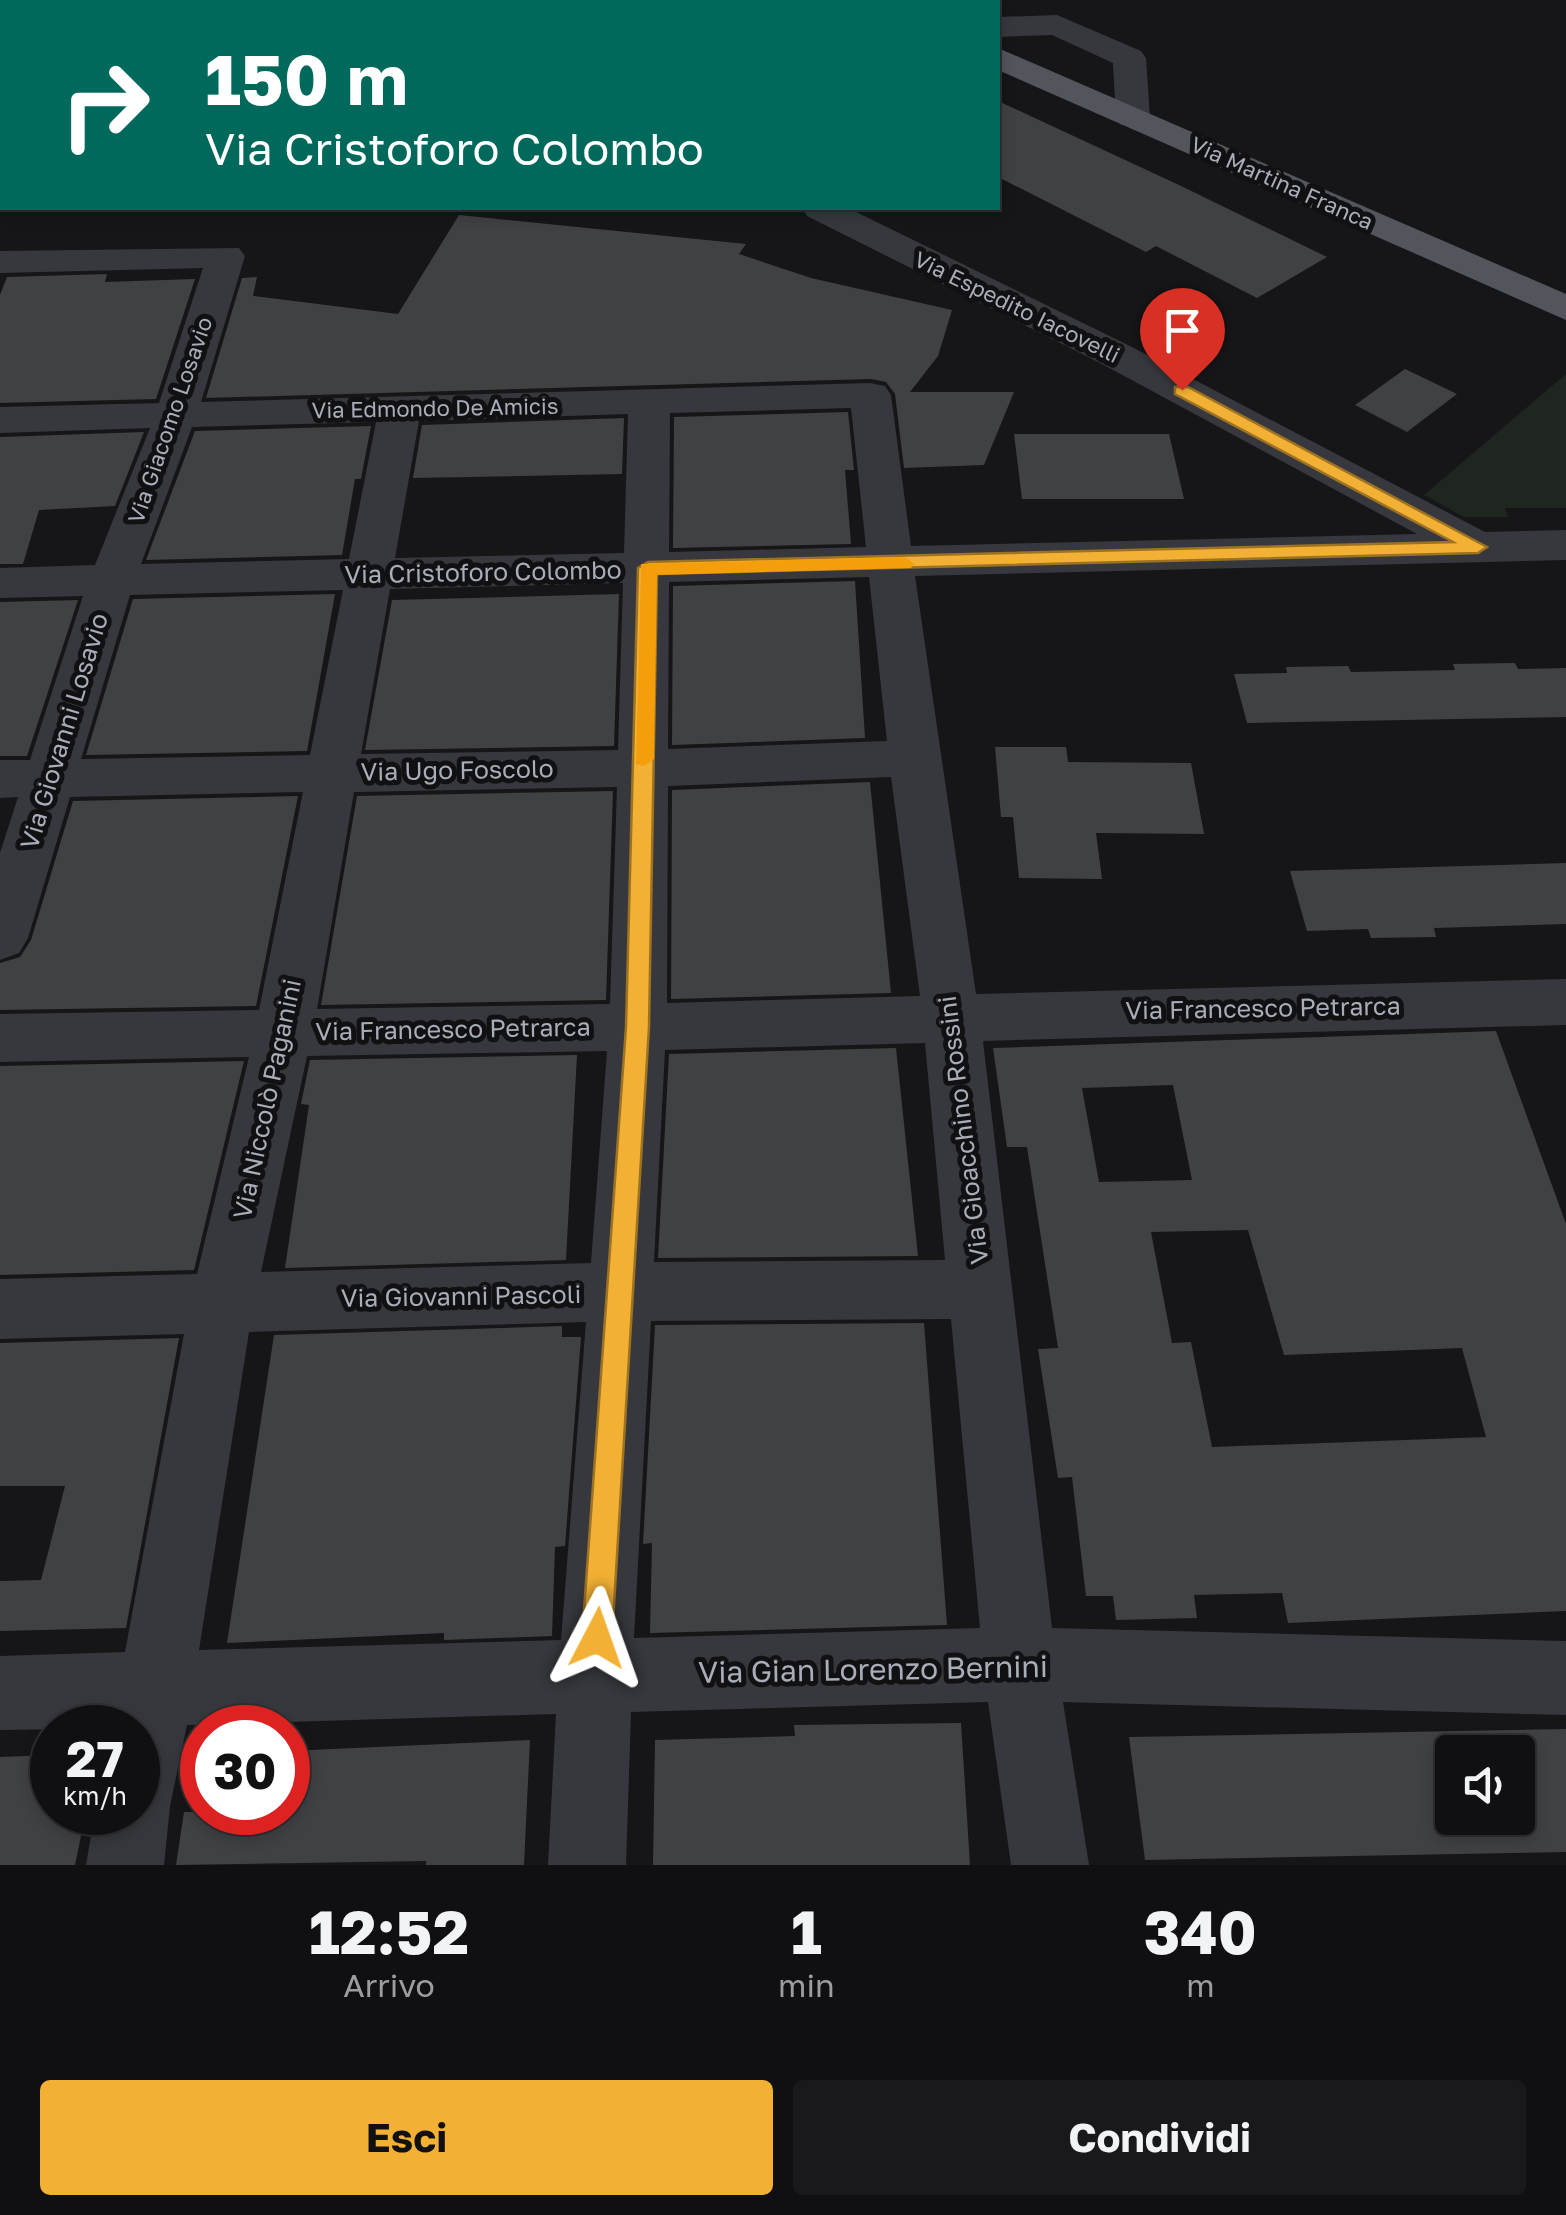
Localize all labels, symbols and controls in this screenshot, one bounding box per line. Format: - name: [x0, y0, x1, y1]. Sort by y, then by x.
- text: 150 m: [205, 36, 408, 120]
- icon: right: [40, 40, 170, 170]
- text: Via Cristoforo Colombo: [205, 121, 704, 175]
- street label: Via Martina Franca: [1187, 130, 1378, 235]
- street label: Via Espedito Iacovelli: [910, 245, 1125, 368]
- pin: [1140, 288, 1225, 391]
- icon: arrive: [1155, 303, 1210, 358]
- street label: Via Giacomo Losavio: [122, 313, 218, 527]
- street label: Via Edmondo De Amicis: [311, 392, 559, 423]
- street label: Via Cristoforo Colombo: [344, 554, 622, 589]
- street label: Via Giovanni Losavio: [13, 609, 114, 853]
- street label: Via Ugo Foscolo: [360, 752, 554, 787]
- street label: Via Niccolò Paganini: [226, 976, 307, 1222]
- street label: Via Francesco Petrarca: [1125, 990, 1401, 1025]
- street label: Via Gioacchino Rossini: [931, 994, 994, 1266]
- street label: Via Francesco Petrarca: [315, 1011, 591, 1046]
- street label: Via Giovanni Pascoli: [340, 1278, 582, 1313]
- position arrow: [545, 1586, 649, 1690]
- street label: Via Gian Lorenzo Bernini: [698, 1648, 1048, 1690]
- speed limit sign: 30: [180, 1705, 310, 1835]
- text: 27: [66, 1728, 124, 1788]
- map controls: [1435, 1735, 1535, 1835]
- button: sound: [1435, 1735, 1535, 1835]
- text: km/h: [63, 1780, 127, 1811]
- text: 12:52: [309, 1895, 469, 1967]
- text: 1: [791, 1895, 822, 1967]
- text: 340: [1144, 1895, 1257, 1967]
- text: Arrivo: [343, 1966, 435, 2004]
- text: min: [778, 1966, 835, 2004]
- text: m: [1186, 1966, 1214, 2004]
- button: Esci: [40, 2080, 773, 2195]
- button: Condividi: [793, 2080, 1526, 2195]

